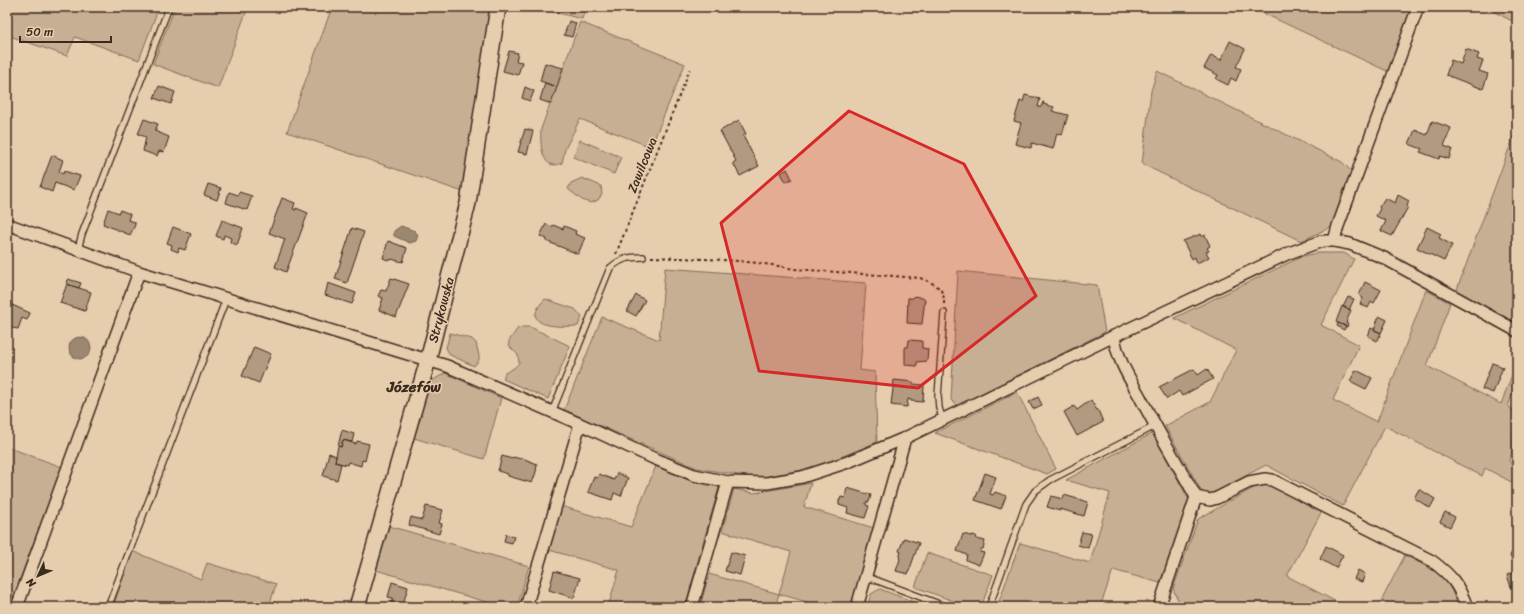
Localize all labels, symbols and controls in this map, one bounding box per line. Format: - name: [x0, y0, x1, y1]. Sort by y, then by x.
- scale bar: [20, 18, 111, 44]
- text: 50 m: [26, 21, 53, 43]
- street label: Zawilcowa: [620, 133, 664, 196]
- street label: Strykowska: [421, 274, 461, 345]
- district label: Józefów: [386, 374, 442, 400]
- north arrow: [18, 556, 58, 596]
- text: N: [21, 573, 41, 593]

